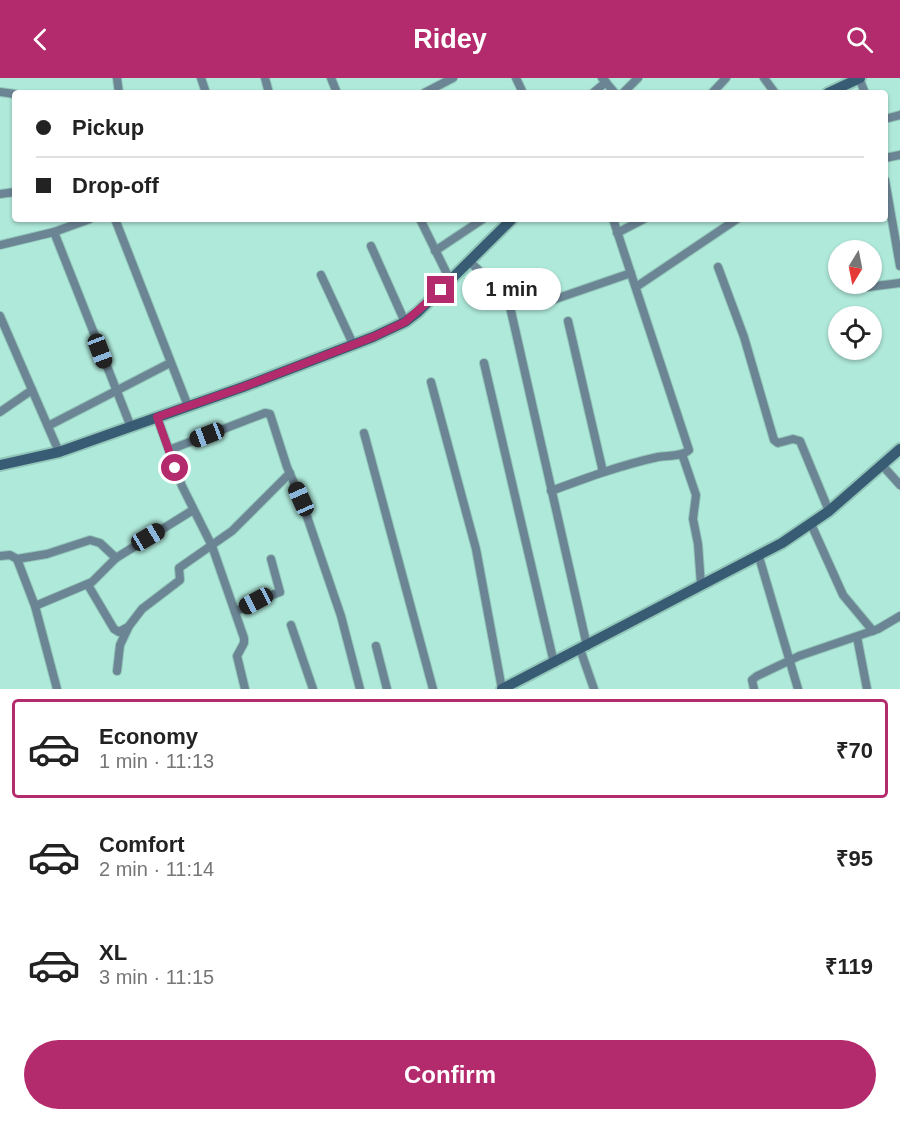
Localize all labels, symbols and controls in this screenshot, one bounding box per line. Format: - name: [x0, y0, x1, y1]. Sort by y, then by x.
- icon: back: [24, 23, 57, 56]
- icon: search: [843, 23, 876, 56]
- text: Ridey: [413, 24, 487, 54]
- text: Pickup: [72, 115, 144, 140]
- text: Drop-off: [72, 173, 159, 198]
- north arrow: [828, 240, 882, 294]
- map controls: [828, 240, 882, 360]
- callout: 1 min: [462, 269, 561, 311]
- route end: [427, 276, 454, 303]
- text: 1 min: [485, 278, 538, 300]
- button: locate: [828, 306, 882, 360]
- car: [85, 331, 115, 371]
- car: [187, 420, 227, 450]
- route start: [161, 454, 188, 481]
- car: [285, 479, 317, 519]
- car: [128, 520, 168, 554]
- car: [236, 585, 276, 617]
- icon: car: [27, 722, 81, 776]
- text: Economy: [99, 724, 198, 749]
- text: ₹70: [836, 738, 873, 763]
- text: 1 min · 11:13: [99, 750, 214, 772]
- icon: car: [27, 830, 81, 884]
- text: Comfort: [99, 832, 185, 857]
- text: ₹95: [836, 846, 873, 871]
- text: 2 min · 11:14: [99, 858, 214, 880]
- icon: car: [27, 938, 81, 992]
- text: XL: [99, 940, 127, 965]
- text: ₹119: [825, 954, 873, 979]
- text: 3 min · 11:15: [99, 966, 214, 988]
- button: Confirm: [24, 1040, 876, 1109]

